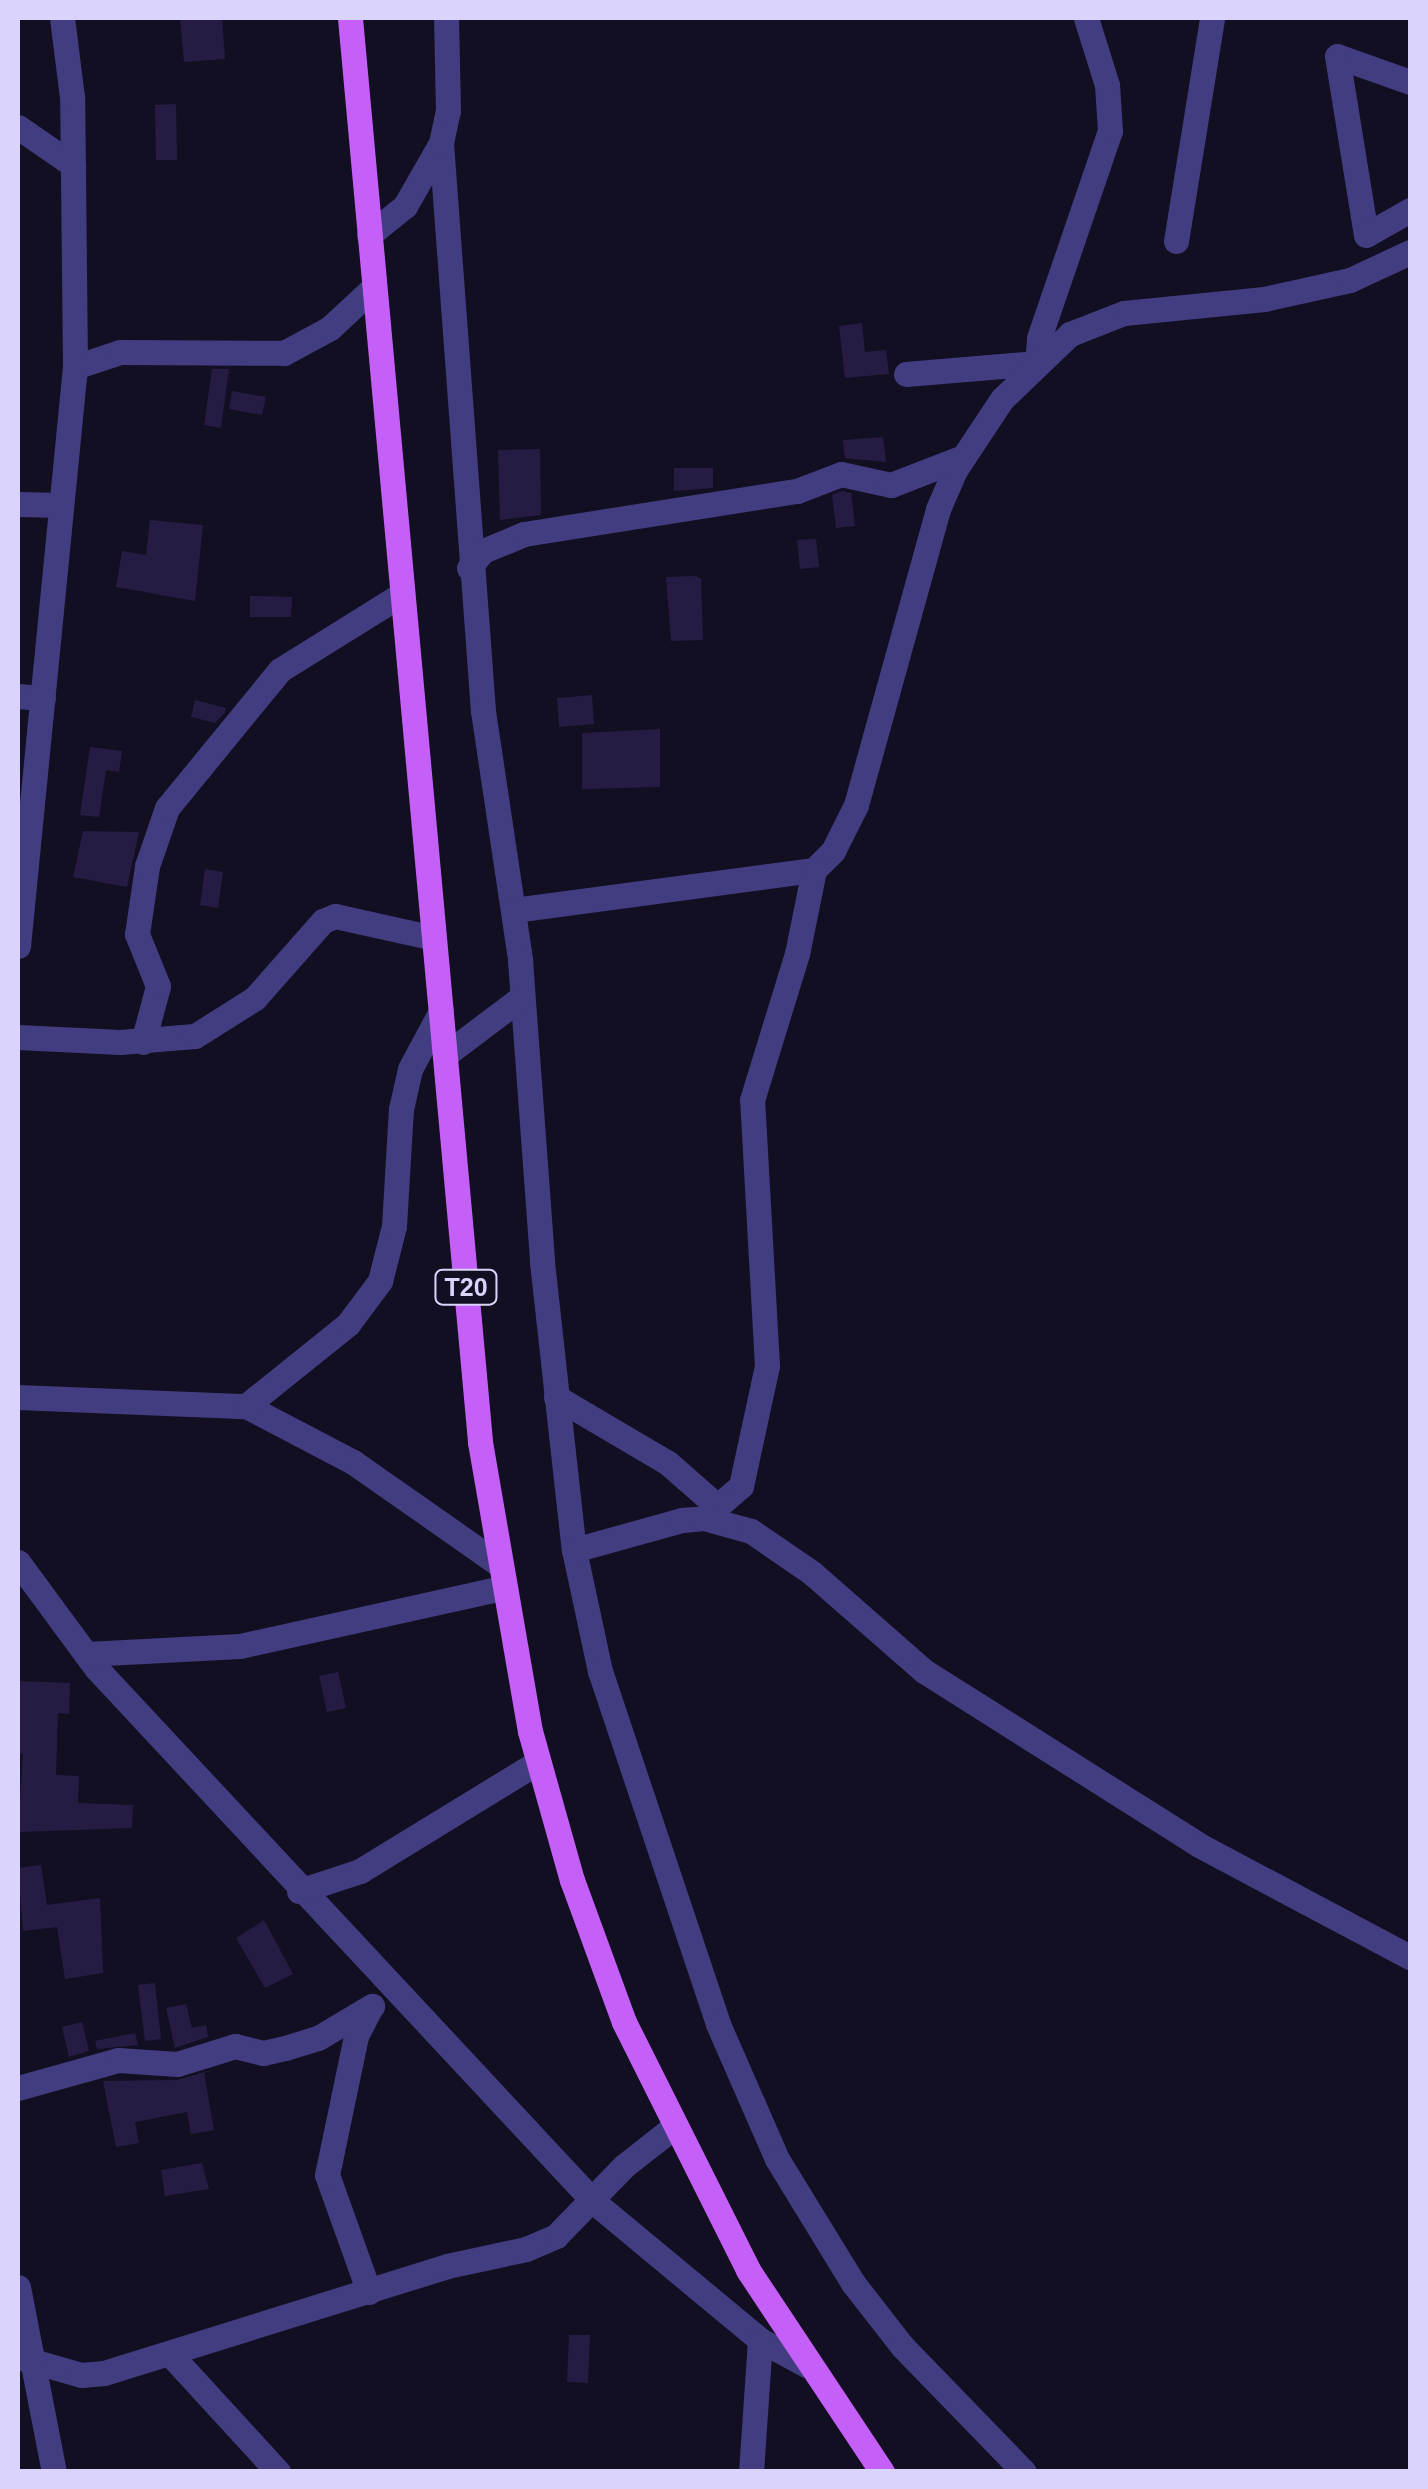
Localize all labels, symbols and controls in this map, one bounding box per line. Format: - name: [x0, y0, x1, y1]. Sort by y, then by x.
- road number: T20: [434, 1267, 498, 1307]

